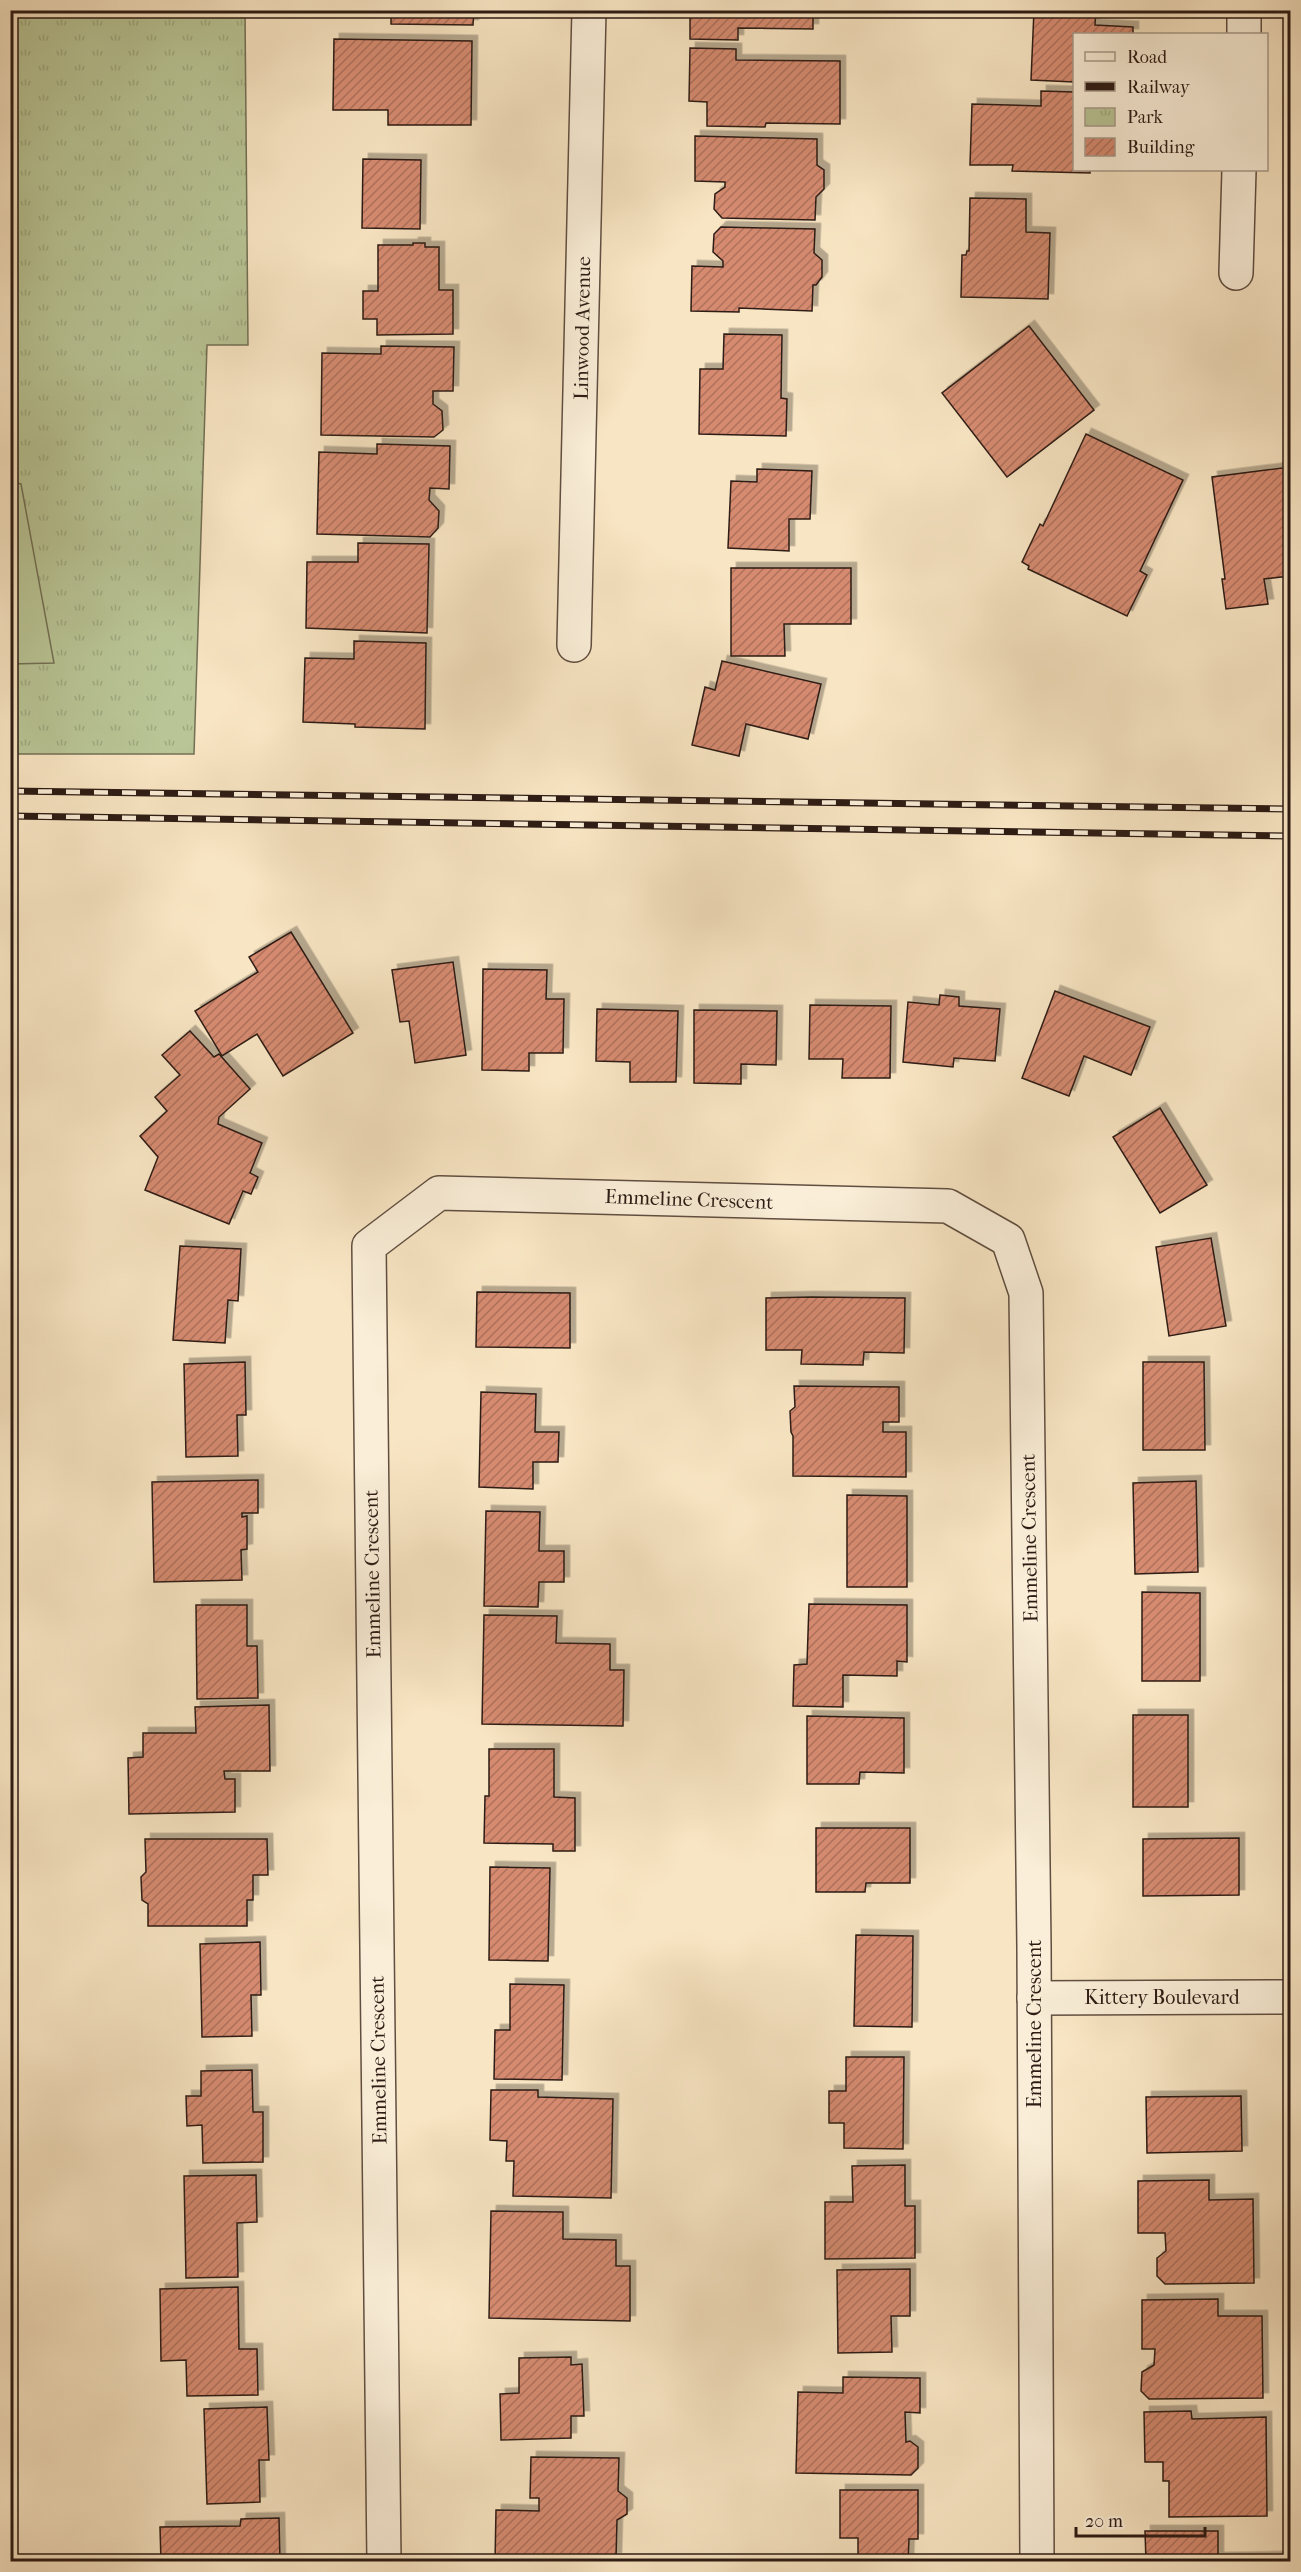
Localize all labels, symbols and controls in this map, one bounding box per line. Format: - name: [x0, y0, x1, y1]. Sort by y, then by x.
- legend: [1073, 33, 1268, 171]
- text: Road: [1127, 47, 1167, 68]
- text: Railway: [1127, 77, 1191, 98]
- text: Park: [1127, 107, 1164, 128]
- text: Building: [1127, 137, 1195, 158]
- street label: Linwood Avenue: [570, 256, 595, 400]
- street label: Emmeline Crescent: [604, 1185, 774, 1214]
- street label: Emmeline Crescent: [1017, 1453, 1042, 1623]
- street label: Emmeline Crescent: [360, 1489, 385, 1659]
- street label: Emmeline Crescent: [1023, 1940, 1046, 2108]
- street label: Emmeline Crescent: [366, 1975, 391, 2145]
- street label: Kittery Boulevard: [1084, 1986, 1241, 2009]
- scale bar: [1076, 2500, 1205, 2538]
- text: 20 m: [1085, 2511, 1123, 2532]

